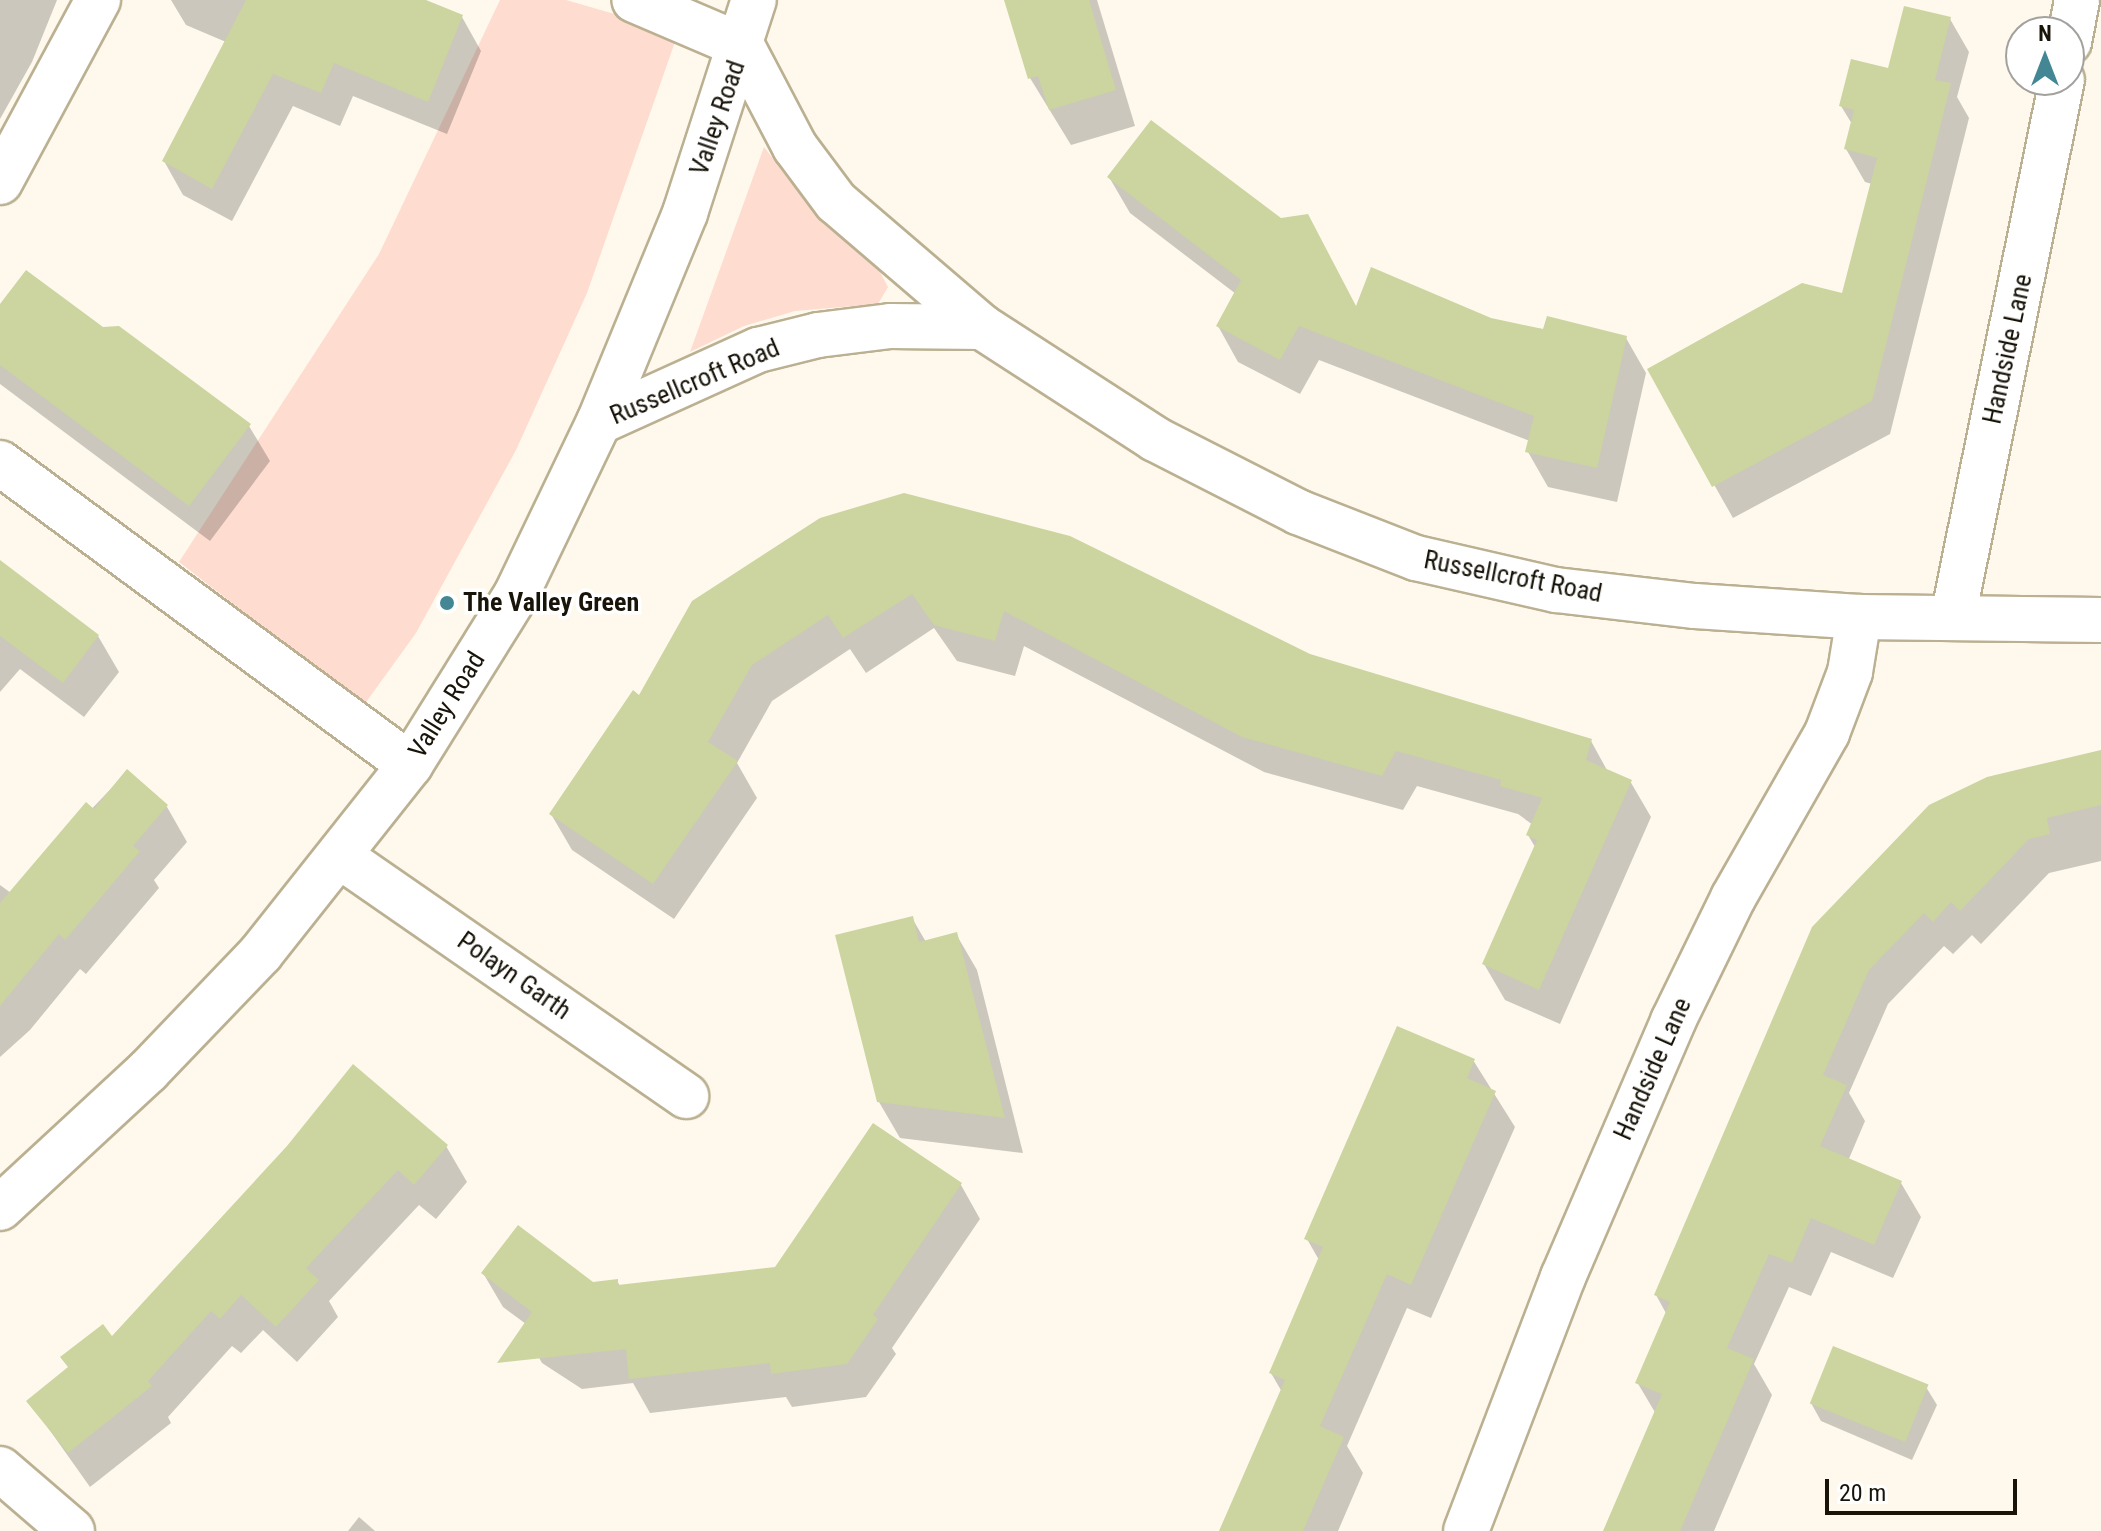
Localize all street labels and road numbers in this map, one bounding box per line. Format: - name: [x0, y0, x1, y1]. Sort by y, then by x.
- street label: Valley Road: [684, 56, 752, 180]
- street label: Handside Lane: [1977, 271, 2039, 427]
- street label: Russellcroft Road: [606, 332, 784, 432]
- street label: Russellcroft Road: [1421, 544, 1605, 610]
- street label: Valley Road: [402, 646, 492, 764]
- street label: Polayn Garth: [451, 925, 577, 1027]
- street label: Handside Lane: [1608, 993, 1698, 1145]

